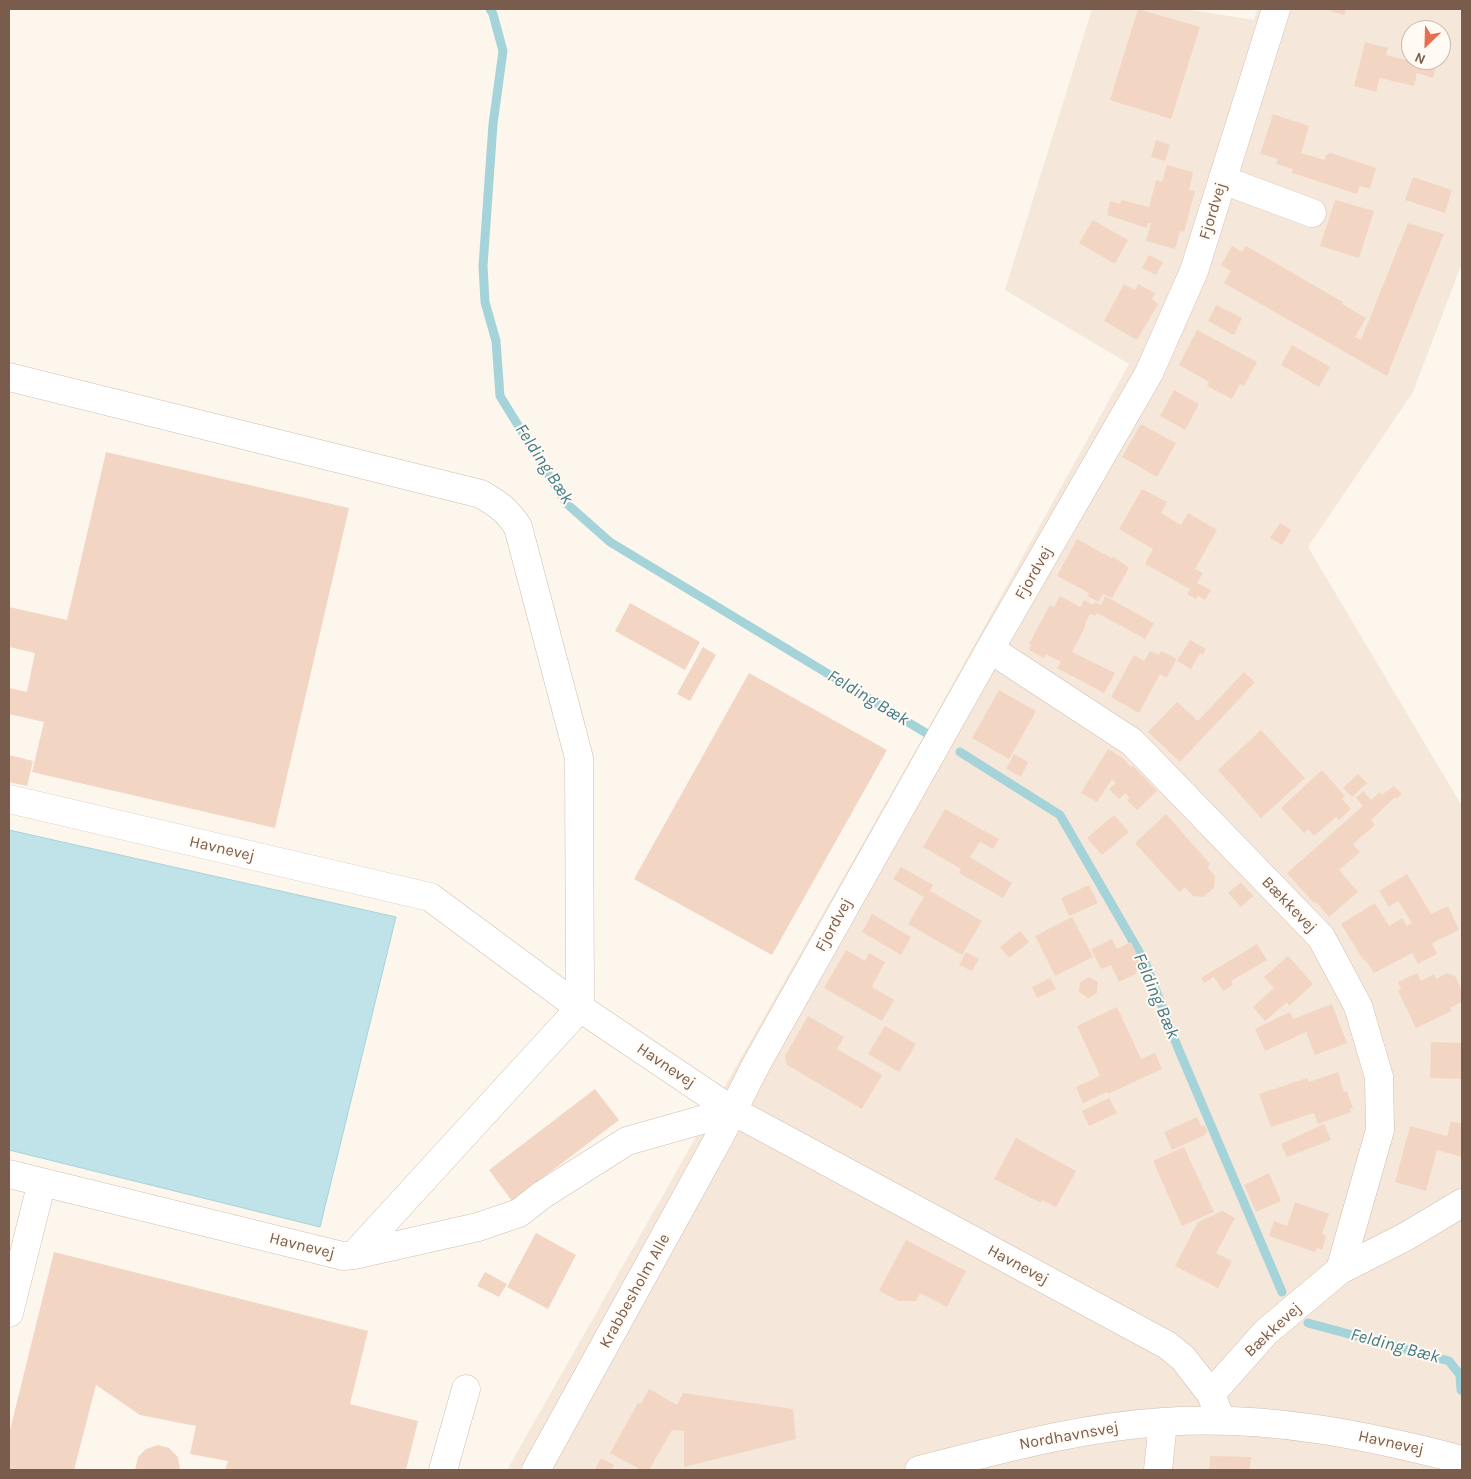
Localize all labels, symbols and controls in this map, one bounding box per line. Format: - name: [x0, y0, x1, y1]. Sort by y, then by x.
- north arrow: [1401, 20, 1451, 70]
- text: N: [1412, 48, 1428, 68]
- street label: Fjordvej: [1195, 180, 1231, 242]
- water label: Felding Bæk: [510, 420, 578, 508]
- street label: Fjordvej: [1011, 543, 1057, 603]
- water label: Felding Bæk: [823, 665, 913, 731]
- street label: Havnevej: [187, 832, 257, 866]
- street label: Bækkevej: [1257, 873, 1321, 937]
- street label: Fjordvej: [811, 895, 857, 955]
- water label: Felding Bæk: [1128, 950, 1184, 1042]
- street label: Havnevej: [633, 1039, 699, 1093]
- street label: Havnevej: [267, 1229, 337, 1263]
- street label: Krabbesholm Alle: [596, 1230, 674, 1352]
- street label: Havnevej: [984, 1241, 1052, 1289]
- street label: Bækkevej: [1240, 1299, 1306, 1361]
- water label: Felding Bæk: [1348, 1324, 1442, 1368]
- street label: Nordhavnsvej: [1018, 1418, 1120, 1454]
- street label: Havnevej: [1356, 1427, 1426, 1459]

